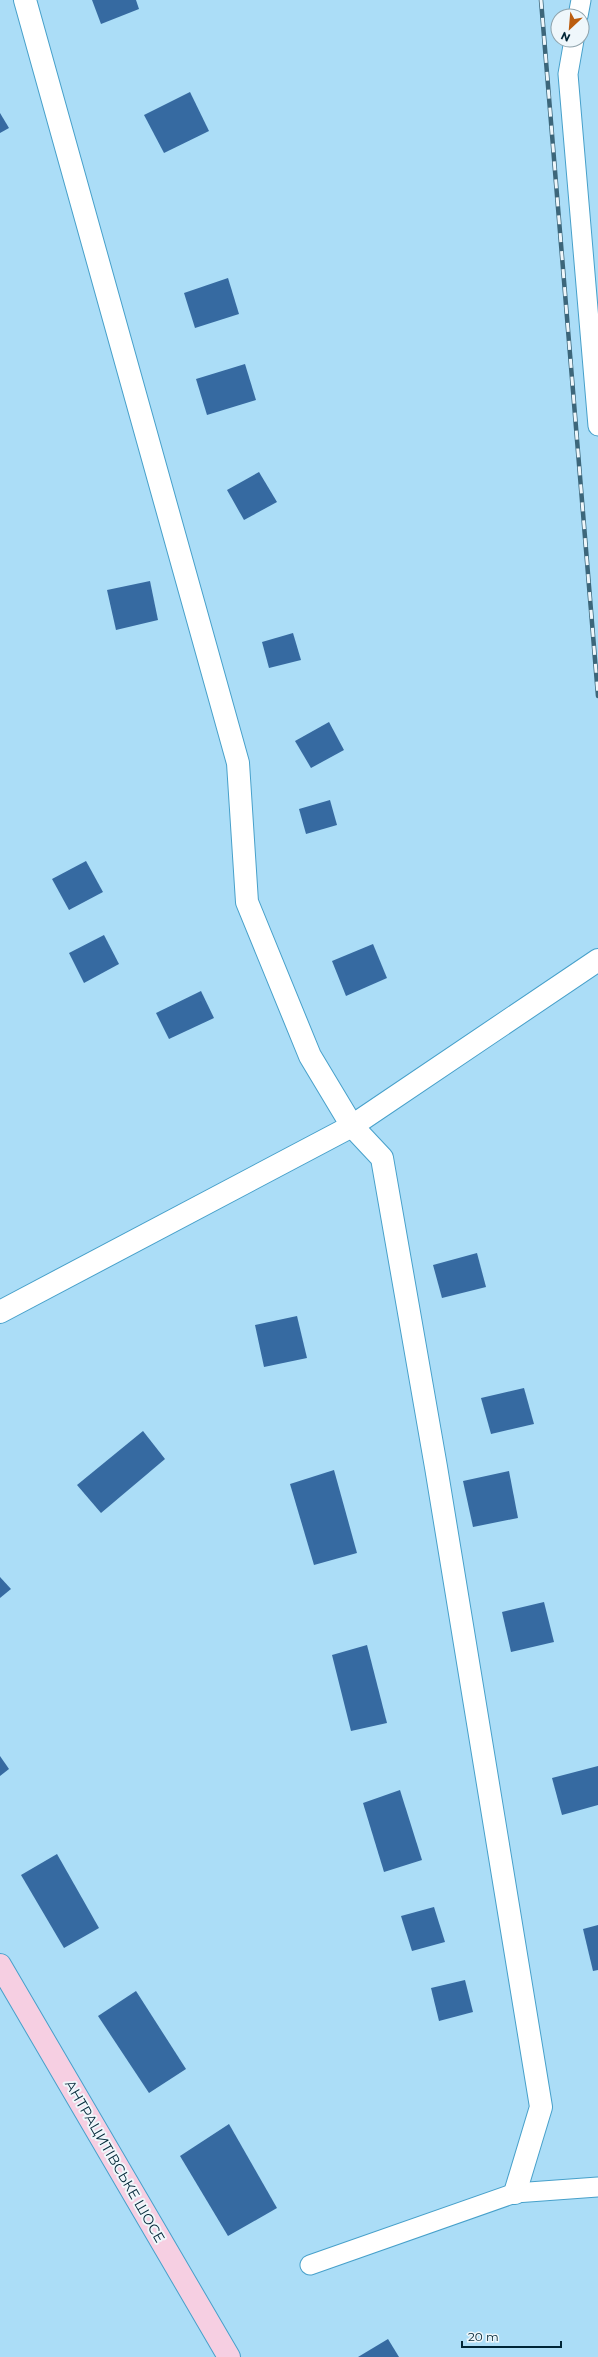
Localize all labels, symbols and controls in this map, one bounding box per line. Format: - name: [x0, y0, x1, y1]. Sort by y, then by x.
- north arrow: [550, 8, 590, 48]
- text: N: [559, 29, 573, 45]
- street label: АНТРАЦИТІВСЬКЕ ШОСЕ: [61, 2076, 169, 2246]
- scale bar: [462, 2323, 561, 2349]
- text: 20 m: [468, 2329, 499, 2344]

